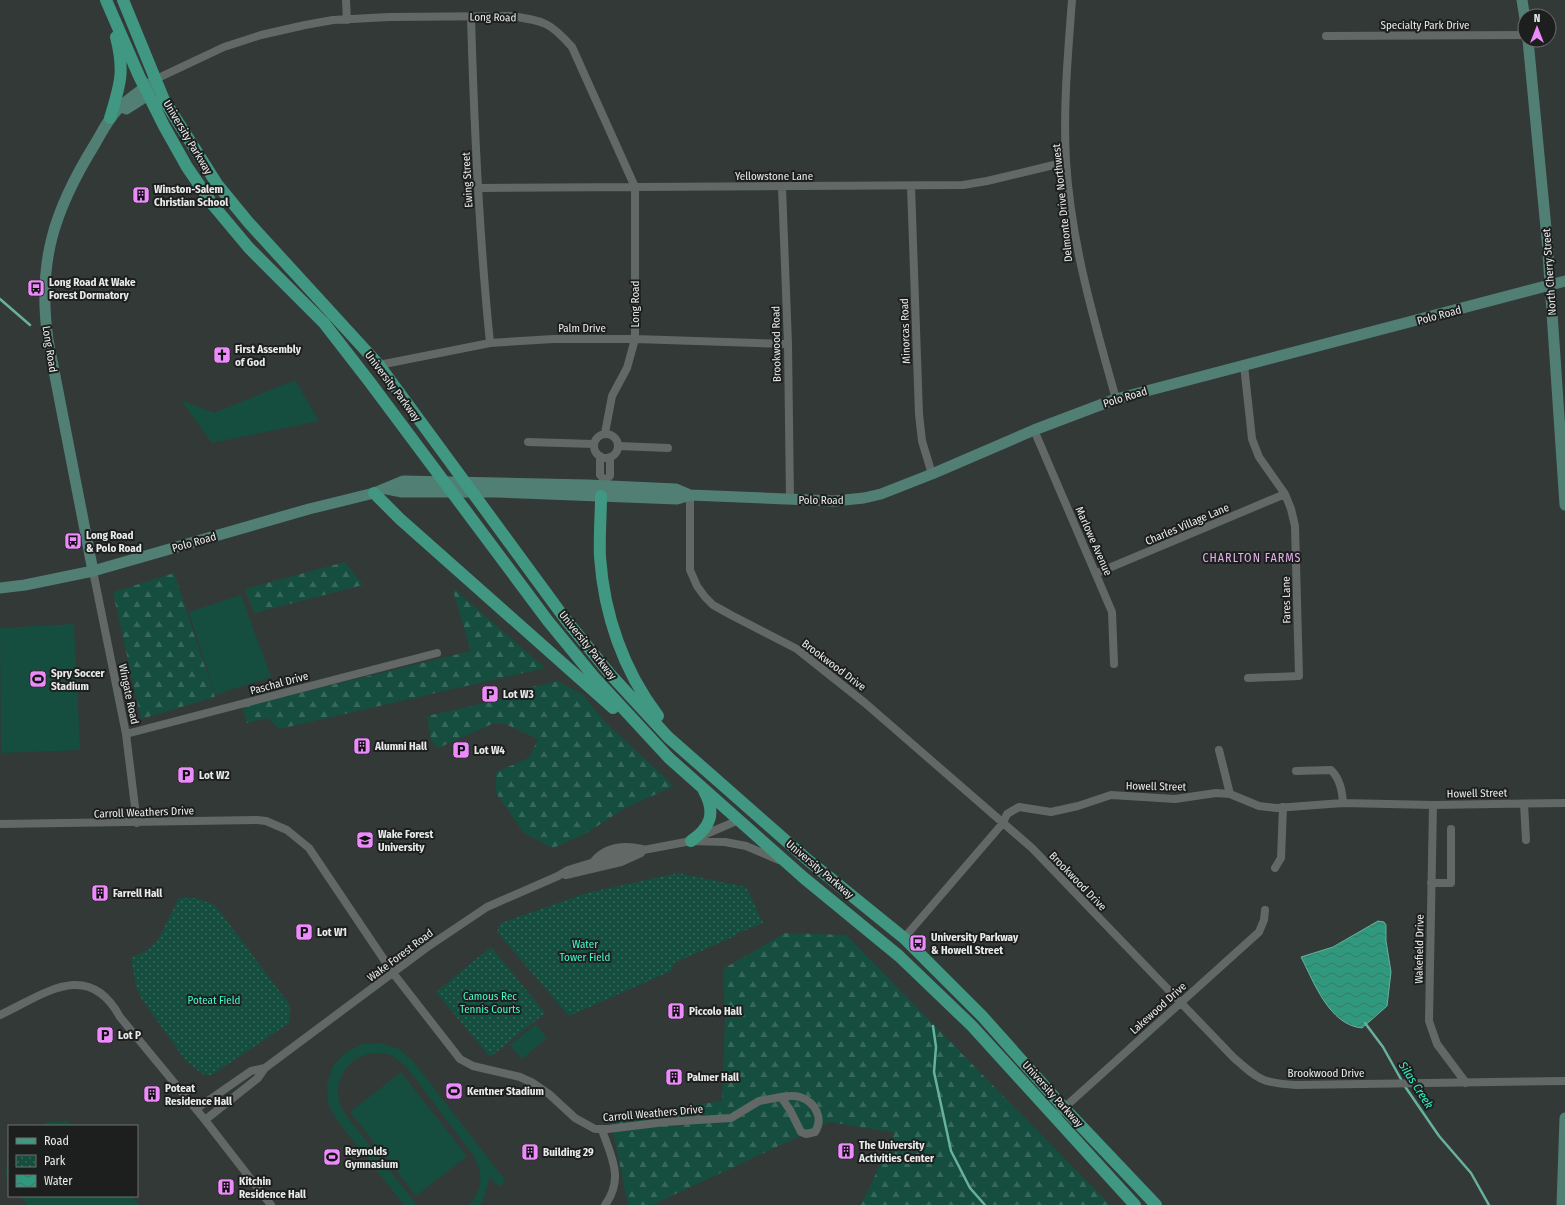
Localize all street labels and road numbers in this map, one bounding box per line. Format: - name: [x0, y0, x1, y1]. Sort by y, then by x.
- street label: Long Road: [469, 11, 516, 24]
- street label: Specialty Park Drive: [1381, 19, 1469, 32]
- street label: University Parkway: [160, 98, 215, 177]
- street label: Delmonte Drive Northwest: [1050, 143, 1075, 263]
- street label: Ewing Street: [460, 151, 475, 208]
- street label: Yellowstone Lane: [735, 170, 813, 183]
- street label: North Cherry Street: [1540, 228, 1559, 316]
- street label: Long Road: [629, 281, 642, 327]
- street label: Minorcas Road: [898, 298, 913, 364]
- street label: Polo Road: [1416, 303, 1463, 328]
- street label: Brookwood Road: [769, 306, 784, 382]
- street label: Palm Drive: [558, 322, 606, 335]
- street label: Long Road: [39, 325, 60, 373]
- street label: University Parkway: [362, 349, 423, 424]
- street label: Polo Road: [1102, 385, 1149, 410]
- street label: Polo Road: [798, 494, 844, 507]
- street label: Charles Village Lane: [1143, 501, 1231, 548]
- street label: Marlowe Avenue: [1073, 505, 1115, 578]
- street label: Polo Road: [171, 530, 218, 555]
- street label: Fares Lane: [1280, 576, 1293, 624]
- street label: University Parkway: [556, 608, 619, 682]
- street label: Brookwood Drive: [799, 637, 868, 694]
- street label: Wingate Road: [116, 663, 141, 725]
- street label: Paschal Drive: [249, 669, 310, 697]
- street label: Howell Street: [1126, 779, 1187, 794]
- street label: Howell Street: [1447, 786, 1508, 801]
- street label: Carroll Weathers Drive: [94, 804, 194, 821]
- street label: University Parkway: [783, 837, 856, 902]
- street label: Brookwood Drive: [1046, 849, 1109, 913]
- street label: Wakefield Drive: [1412, 914, 1427, 984]
- street label: Wake Forest Road: [365, 926, 436, 984]
- street label: Lakewood Drive: [1128, 980, 1189, 1037]
- street label: University Parkway: [1020, 1059, 1086, 1130]
- street label: Brookwood Drive: [1288, 1067, 1364, 1080]
- street label: Carroll Weathers Drive: [602, 1103, 704, 1124]

